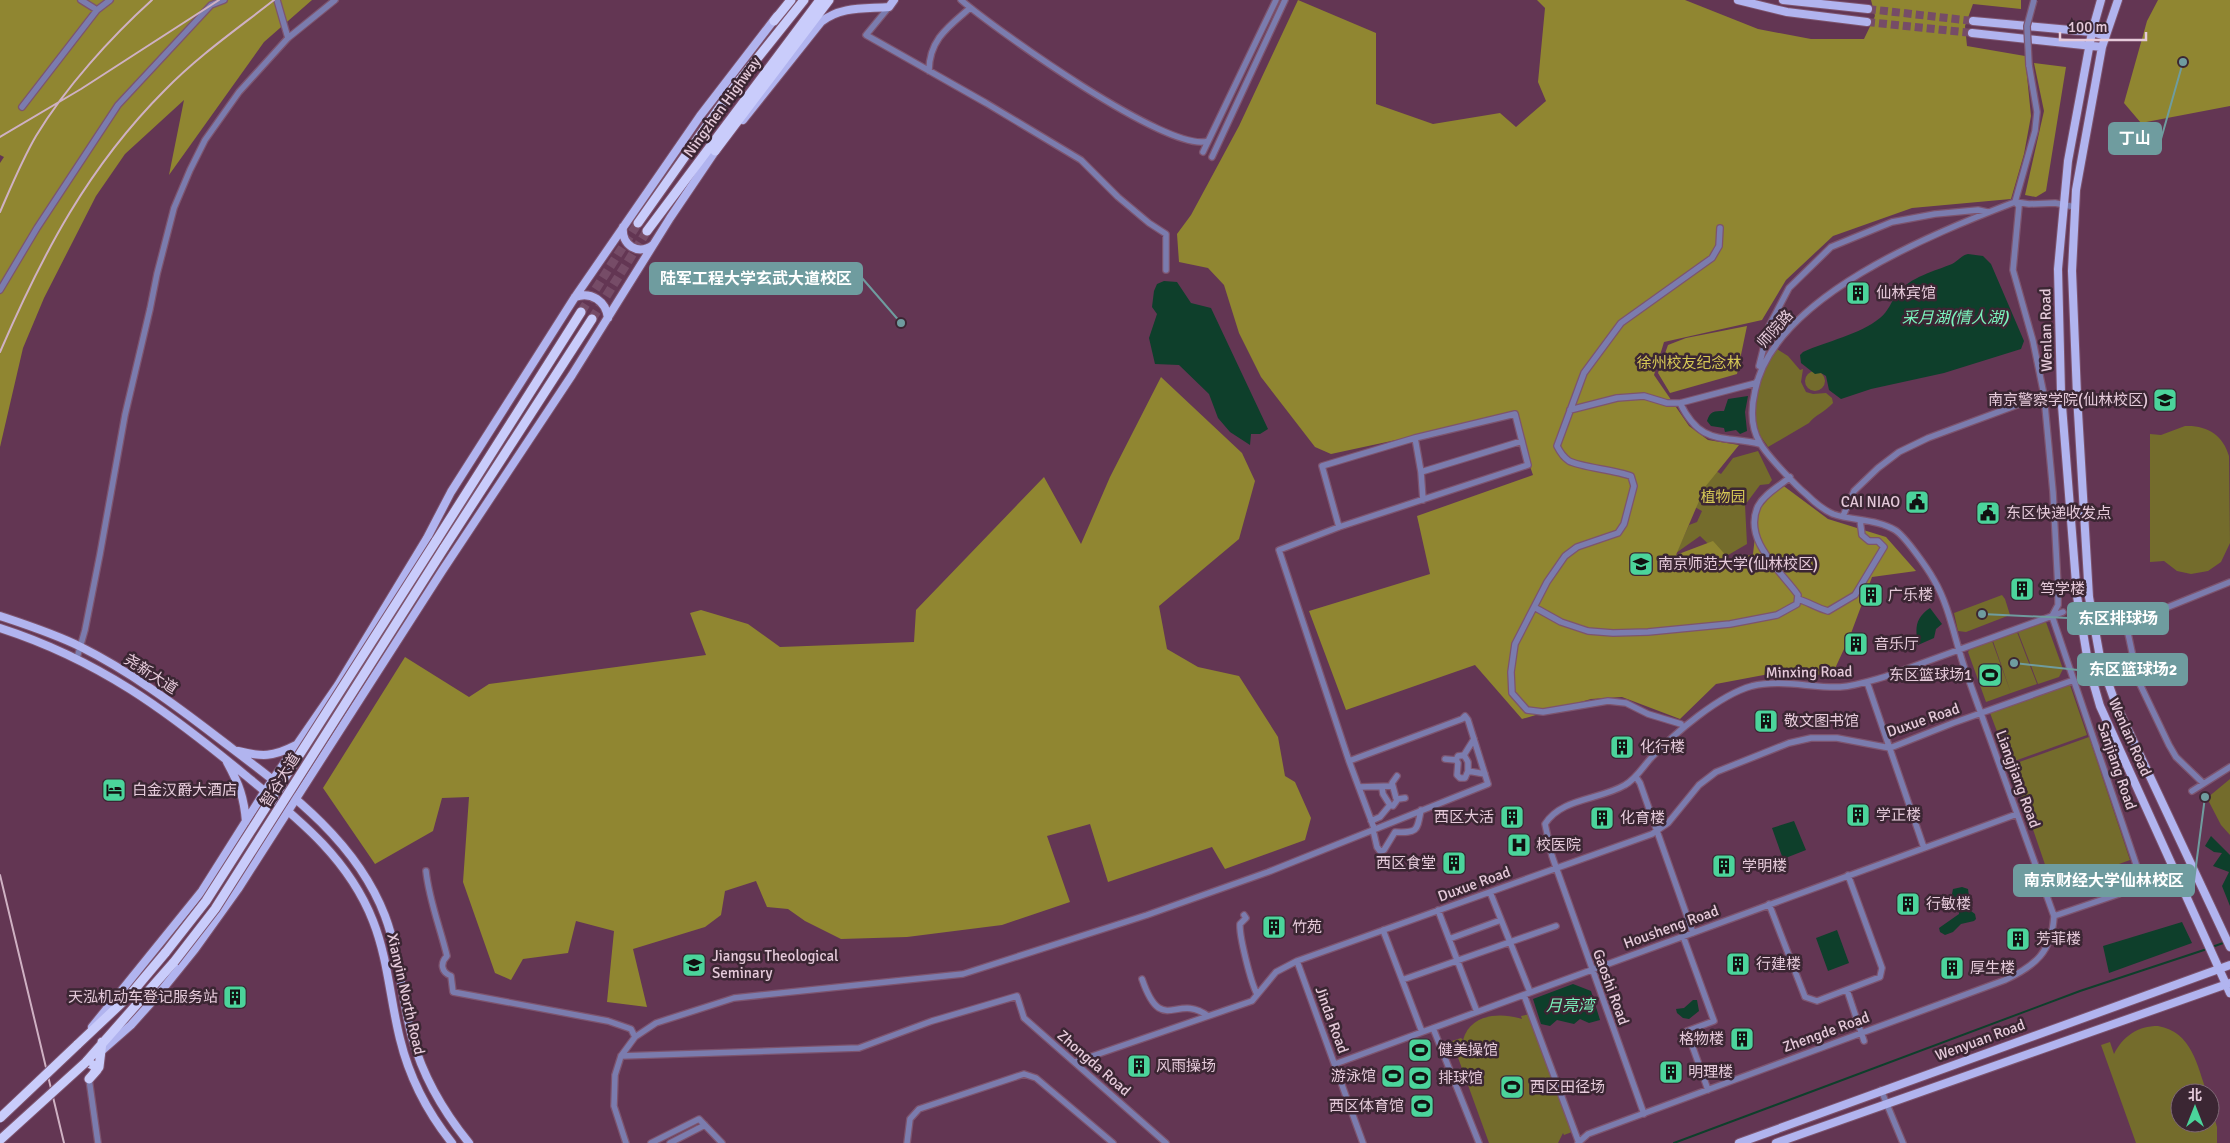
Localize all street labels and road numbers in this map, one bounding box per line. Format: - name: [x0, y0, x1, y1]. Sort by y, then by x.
- street label: Ningzhen Highway: [680, 53, 764, 161]
- street label: Wenlan Road: [2036, 288, 2056, 372]
- street label: 师院路: [1753, 306, 1797, 352]
- street label: 尧新大道: [121, 650, 181, 698]
- street label: Minxing Road: [1765, 662, 1853, 682]
- street label: Wenlan Road: [2105, 695, 2155, 779]
- street label: Duxue Road: [1884, 699, 1962, 741]
- street label: Sanjiang Road: [2094, 720, 2140, 812]
- street label: Liangjiang Road: [1992, 728, 2044, 830]
- street label: 智谷大道: [256, 750, 304, 810]
- street label: Duxue Road: [1435, 863, 1513, 905]
- street label: Housheng Road: [1621, 901, 1721, 953]
- street label: Xianyin North Road: [383, 932, 429, 1056]
- street label: Gaoshi Road: [1589, 947, 1633, 1027]
- street label: Jinda Road: [1312, 984, 1352, 1056]
- street label: Zhengde Road: [1780, 1008, 1872, 1056]
- street label: Wenyuan Road: [1933, 1015, 2027, 1065]
- street label: Zhongda Road: [1054, 1026, 1134, 1100]

